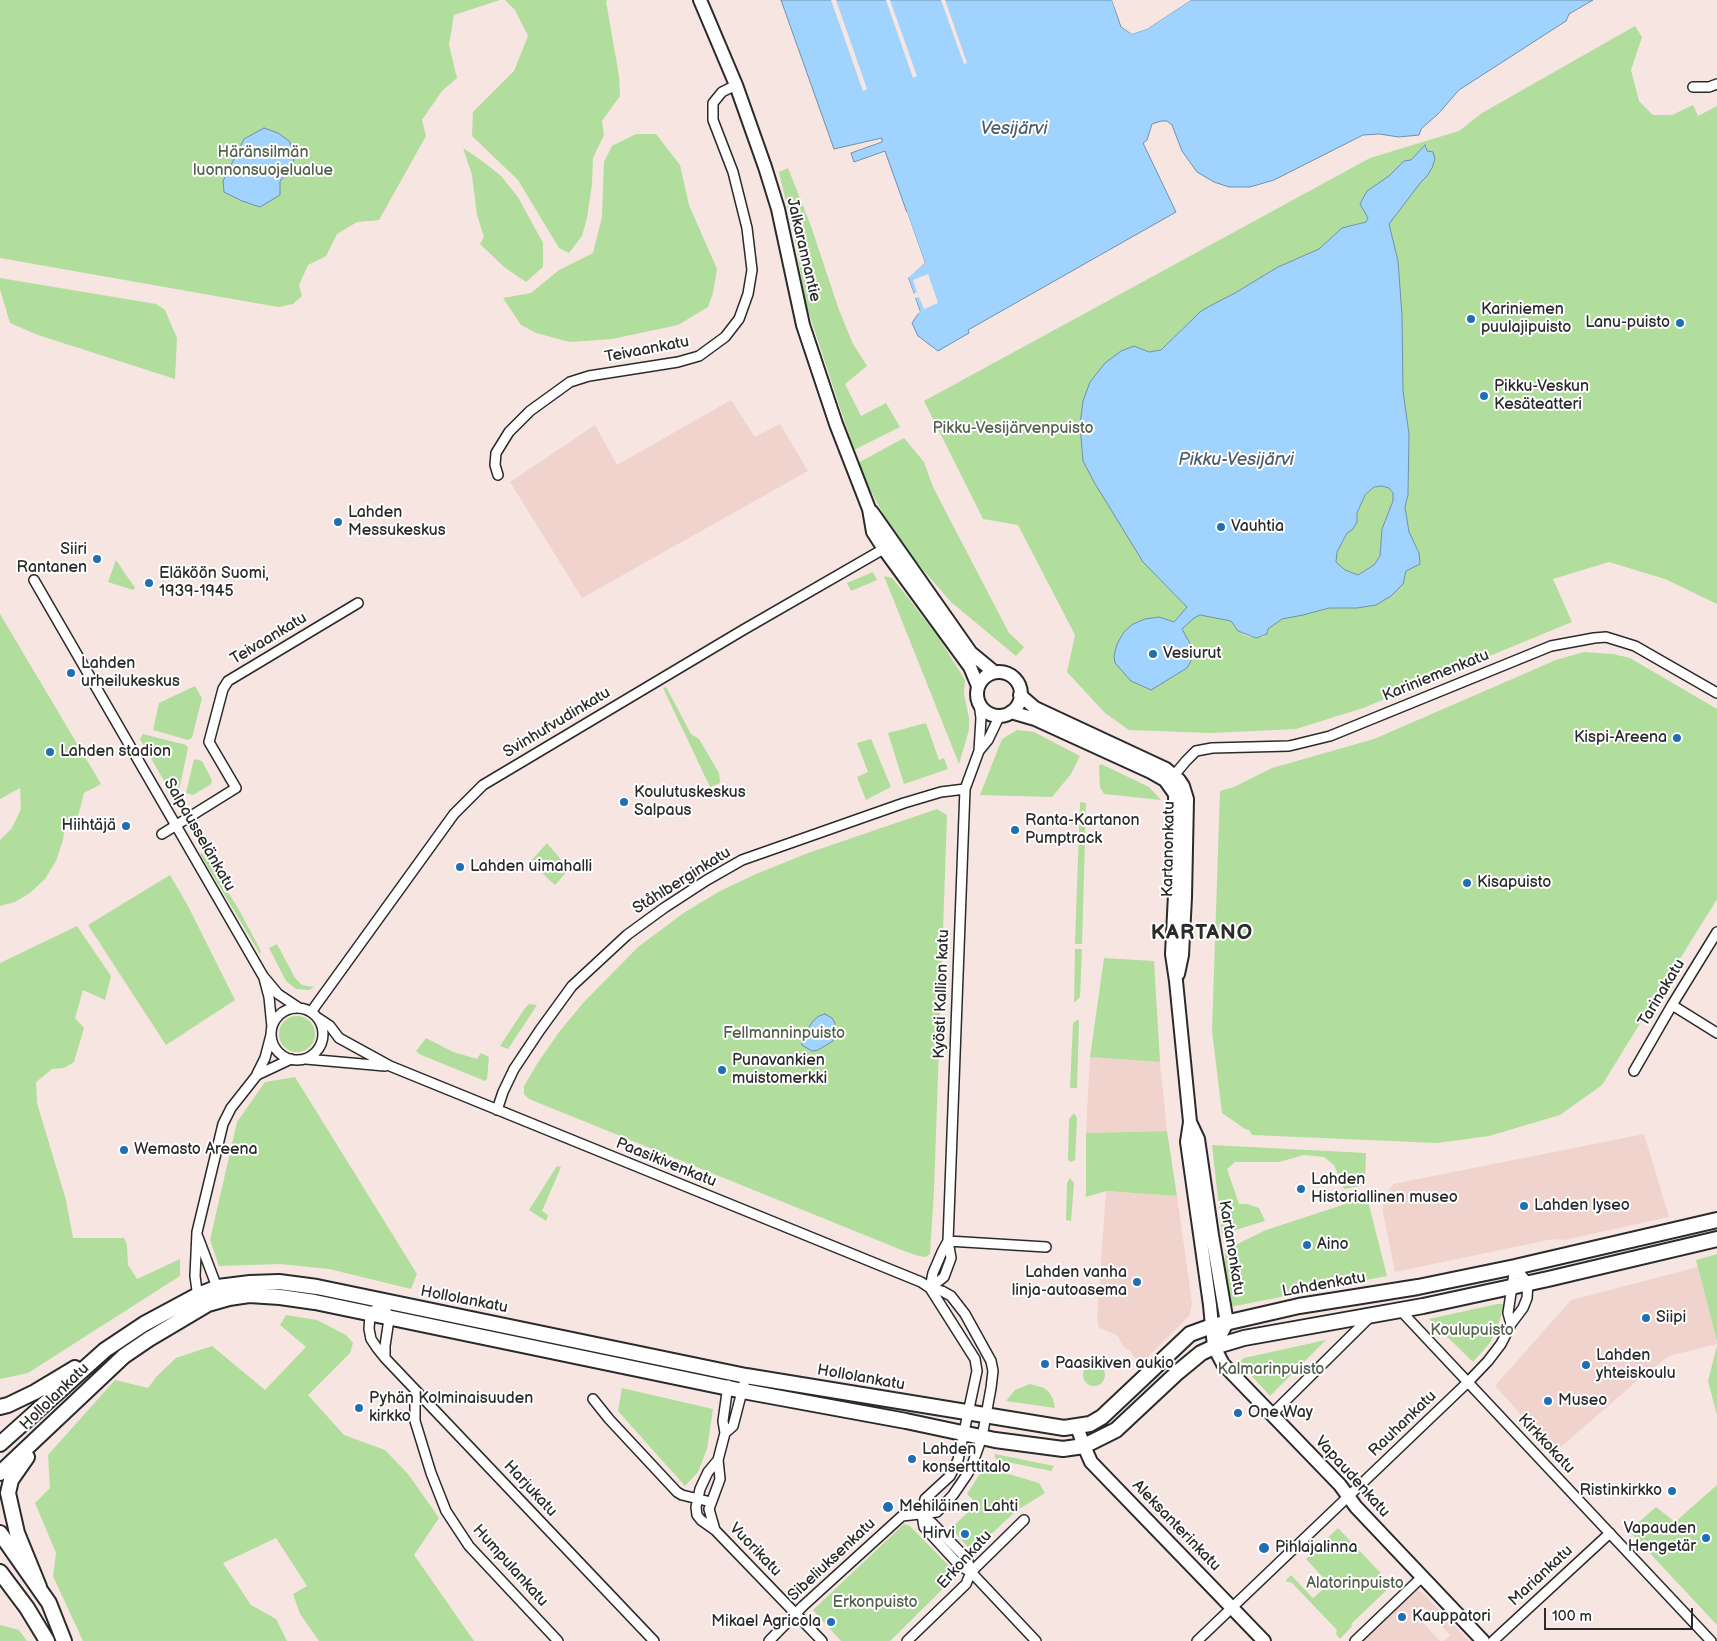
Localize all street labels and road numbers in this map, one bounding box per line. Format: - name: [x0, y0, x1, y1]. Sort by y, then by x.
- street label: Jalkarannantie: [782, 196, 824, 304]
- street label: Teivaankatu: [603, 332, 691, 368]
- street label: Teivaankatu: [227, 609, 311, 669]
- street label: Kariniemenkatu: [1380, 646, 1492, 706]
- street label: Svinhufvudinkatu: [500, 683, 614, 763]
- street label: Salpausselänkatu: [159, 775, 239, 895]
- street label: Kartanonkatu: [1159, 801, 1179, 897]
- street label: Ståhlberginkatu: [629, 843, 735, 919]
- street label: Kyösti Kallion katu: [930, 929, 954, 1059]
- street label: Tarinakatu: [1634, 956, 1690, 1030]
- street label: Paasikivenkatu: [613, 1134, 719, 1192]
- street label: Kartanonkatu: [1214, 1199, 1248, 1297]
- street label: Lahdenkatu: [1281, 1268, 1367, 1302]
- street label: Hollolankatu: [419, 1282, 509, 1318]
- street label: Hollolankatu: [16, 1359, 94, 1435]
- street label: Hollolankatu: [816, 1361, 906, 1395]
- street label: Rauhankatu: [1365, 1387, 1441, 1461]
- street label: Kirkkokatu: [1514, 1410, 1578, 1478]
- street label: Vapaudenkatu: [1310, 1432, 1394, 1522]
- street label: Harjukatu: [499, 1457, 561, 1521]
- street label: Aleksanterinkatu: [1128, 1476, 1224, 1576]
- street label: Sibeliuksenkatu: [784, 1515, 880, 1605]
- street label: Vuorikatu: [725, 1519, 785, 1581]
- street label: Humpulankatu: [468, 1521, 552, 1611]
- street label: Erkonkatu: [934, 1527, 996, 1593]
- street label: Mariankatu: [1505, 1541, 1577, 1611]

